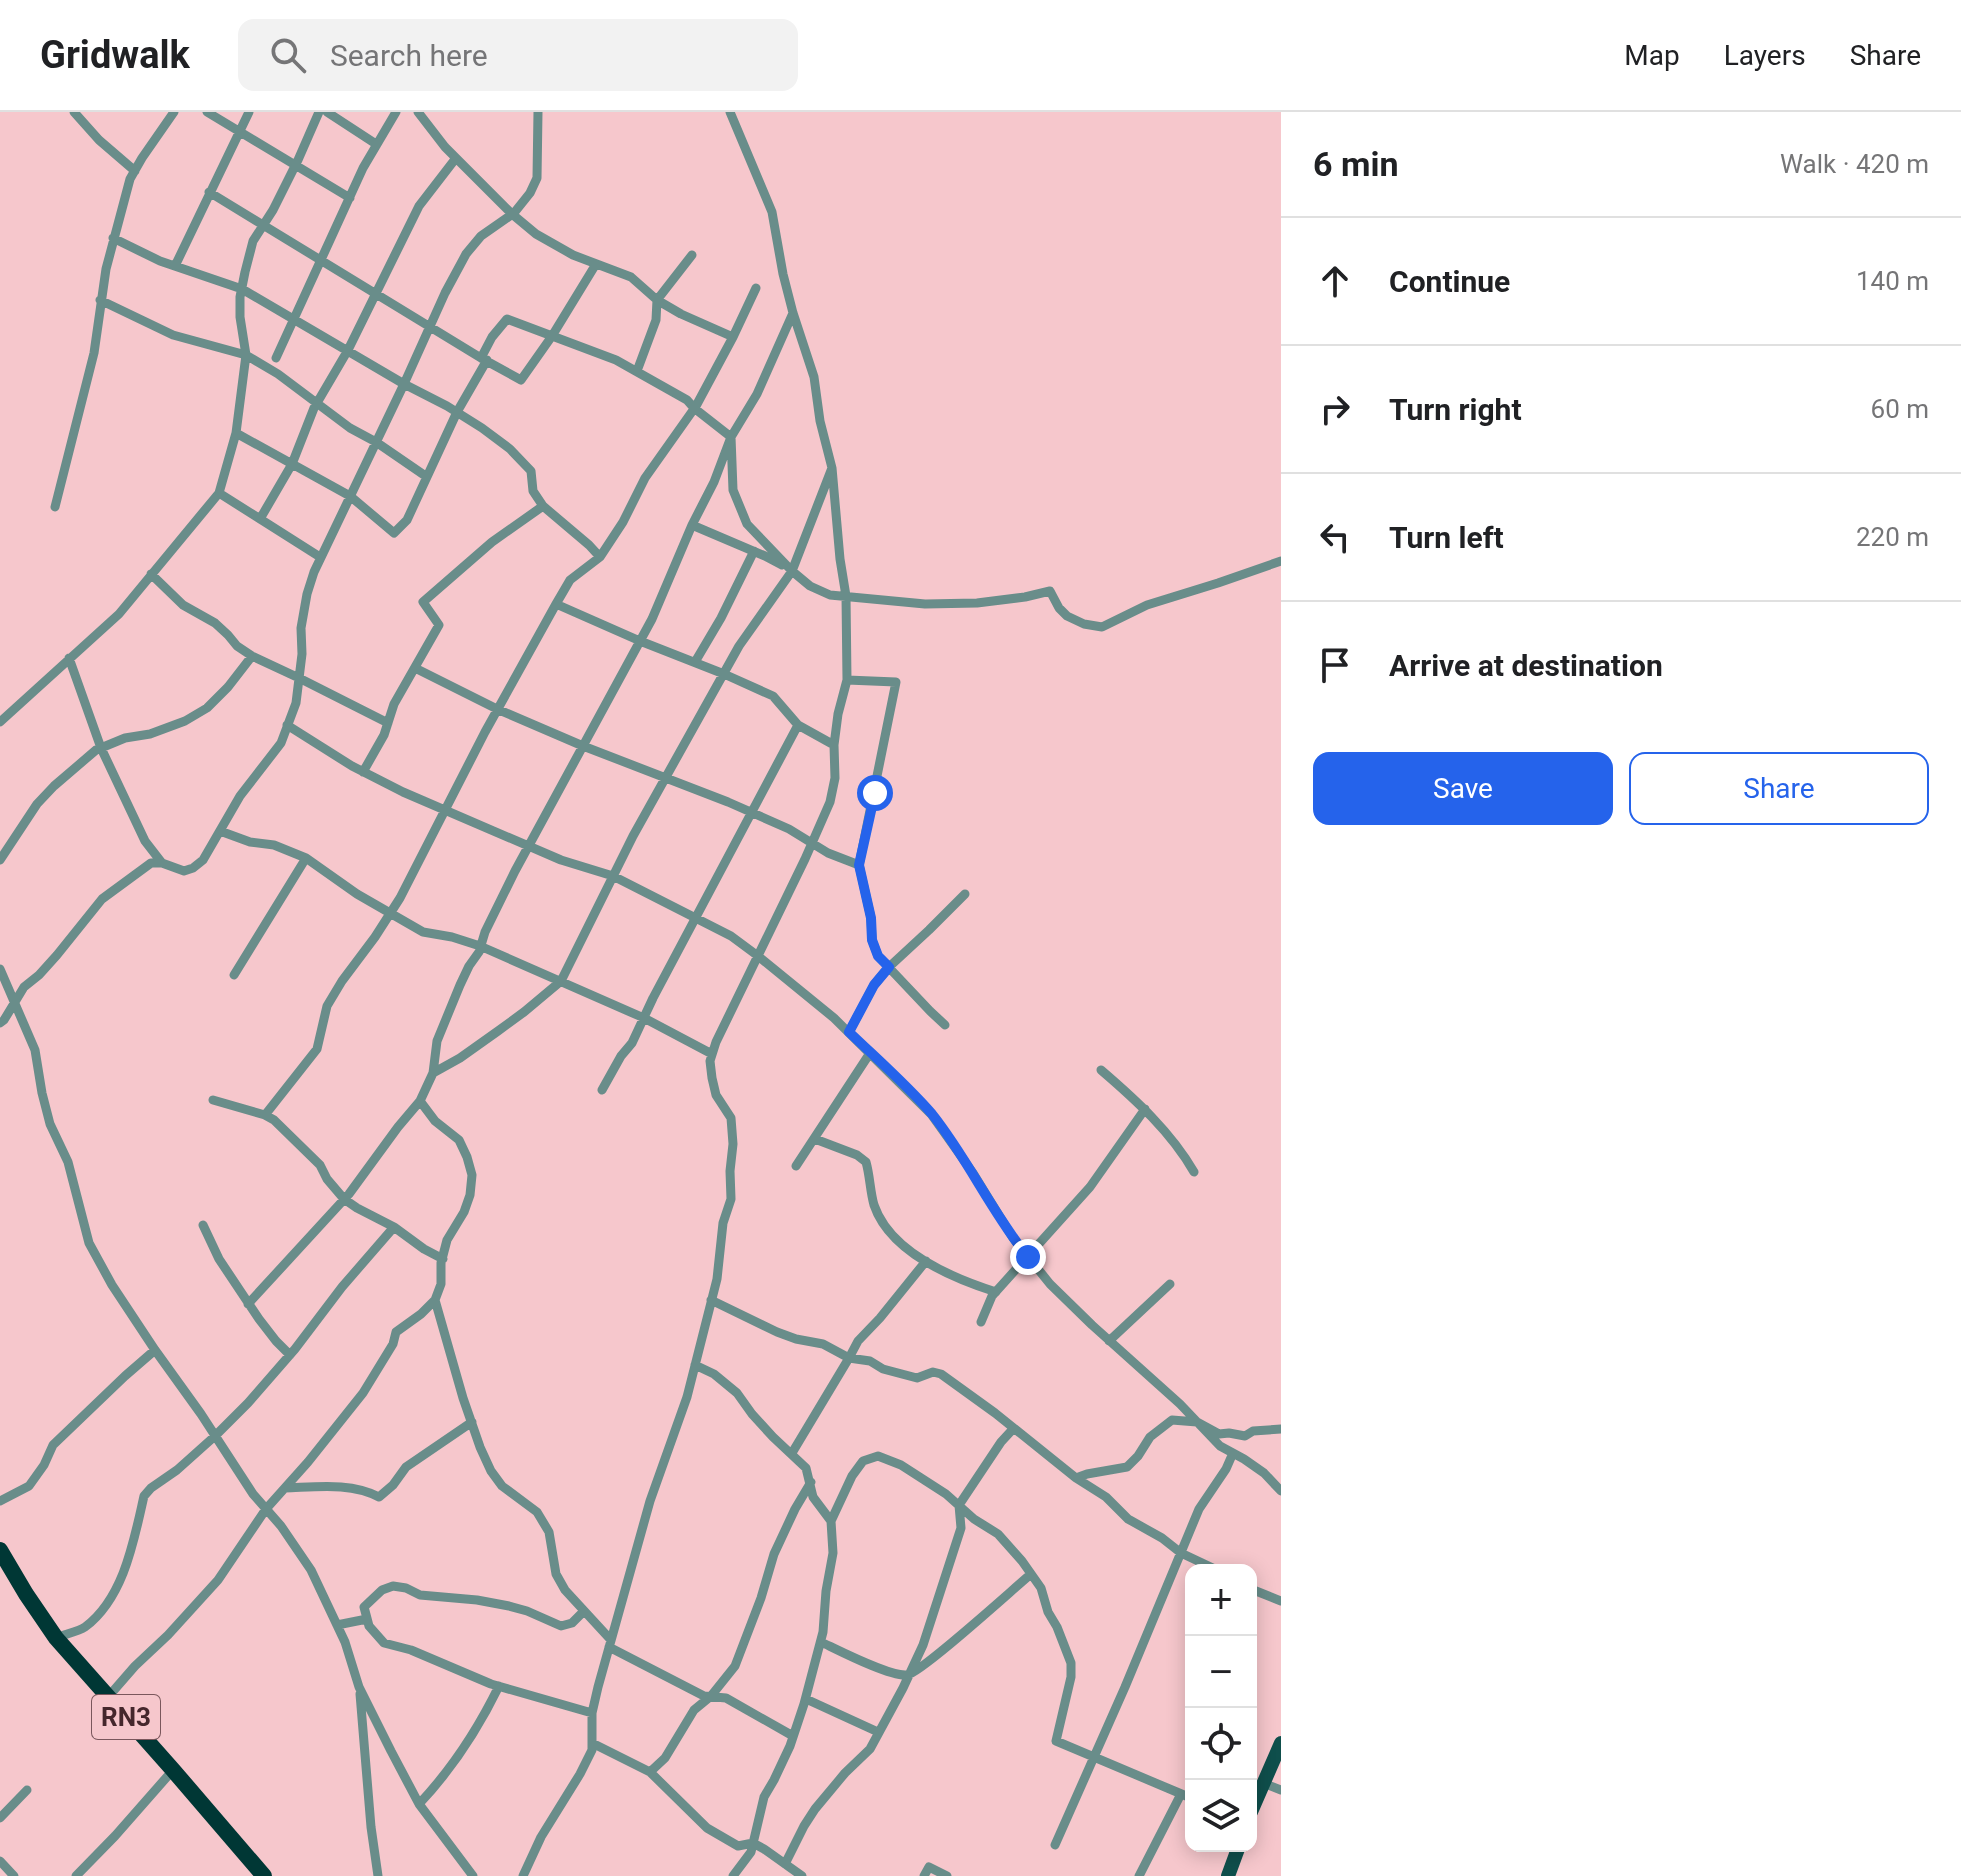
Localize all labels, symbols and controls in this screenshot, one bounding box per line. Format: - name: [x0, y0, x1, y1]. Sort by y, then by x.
- search box: [238, 19, 798, 91]
- text: Gridwalk: [40, 33, 190, 77]
- icon: search: [266, 33, 310, 77]
- text: Search here: [330, 38, 488, 73]
- text: Map: [1624, 39, 1680, 72]
- text: Layers: [1724, 39, 1806, 72]
- text: Share: [1850, 39, 1921, 72]
- text: 6 min: [1313, 144, 1398, 184]
- text: Walk · 420 m: [1780, 149, 1929, 179]
- icon: ahead: [1313, 259, 1357, 303]
- text: Continue: [1389, 264, 1510, 299]
- text: 140 m: [1856, 266, 1929, 296]
- icon: right: [1313, 387, 1357, 431]
- text: Turn right: [1389, 392, 1522, 427]
- text: 60 m: [1871, 394, 1929, 424]
- icon: left: [1313, 515, 1357, 559]
- text: Turn left: [1389, 520, 1504, 555]
- text: 220 m: [1856, 522, 1929, 552]
- icon: arrive: [1313, 643, 1357, 687]
- text: Arrive at destination: [1389, 648, 1663, 683]
- button: Save: [1313, 752, 1613, 825]
- button: Share: [1629, 752, 1929, 825]
- route start: [857, 775, 893, 811]
- route end: [1010, 1239, 1046, 1275]
- map controls: [1185, 1564, 1257, 1852]
- button: +: [1185, 1564, 1257, 1636]
- button: −: [1185, 1636, 1257, 1708]
- road number: RN3: [92, 1695, 160, 1739]
- button: locate: [1185, 1708, 1257, 1780]
- button: layers: [1185, 1780, 1257, 1852]

